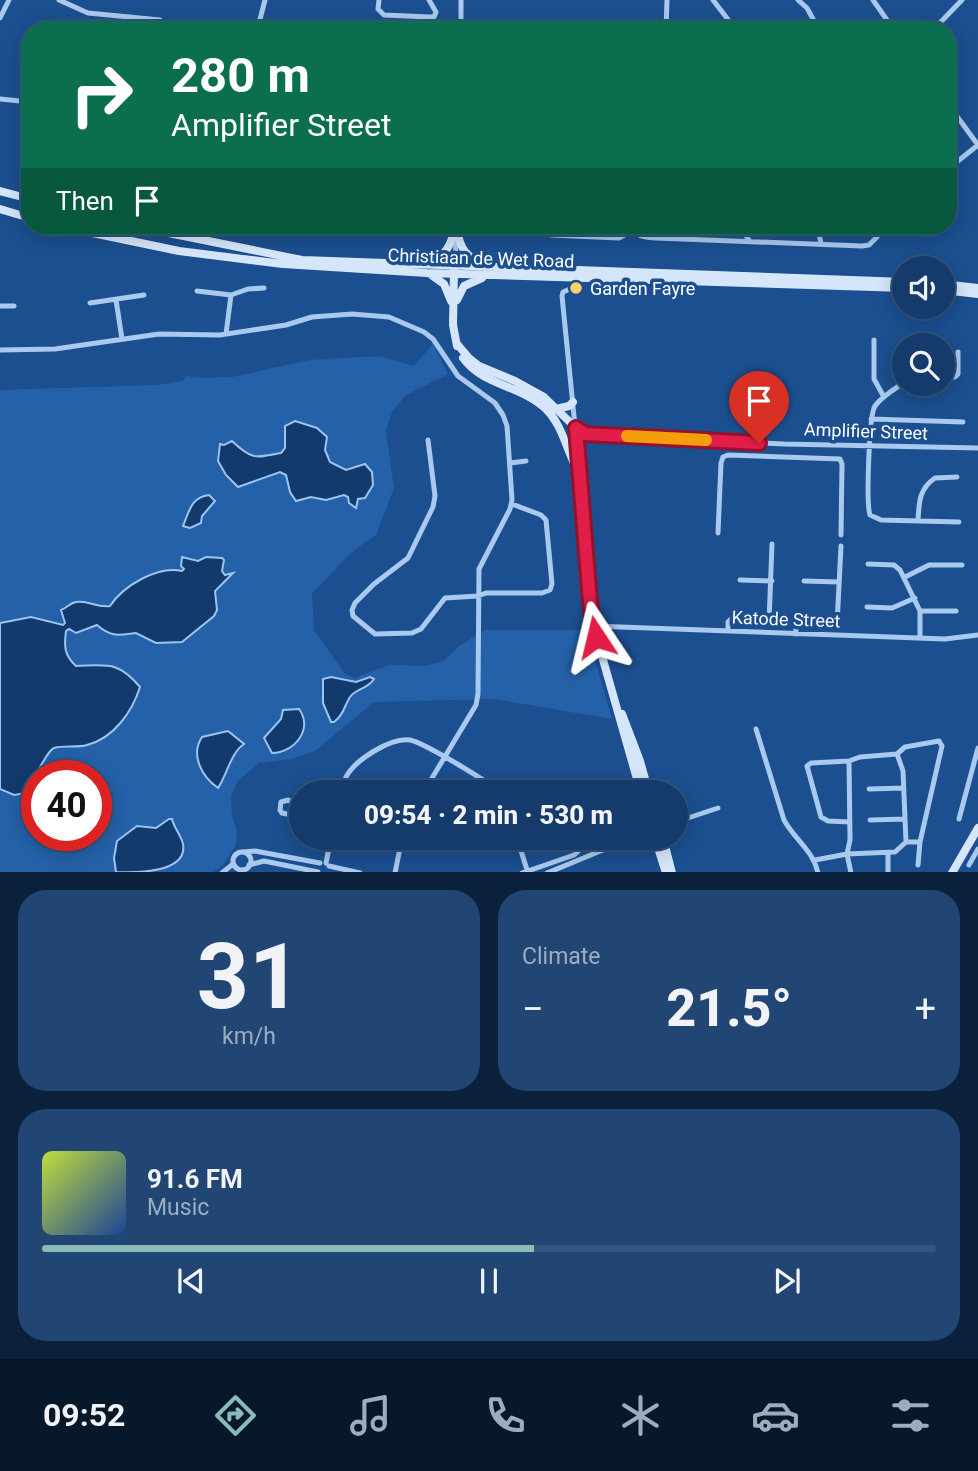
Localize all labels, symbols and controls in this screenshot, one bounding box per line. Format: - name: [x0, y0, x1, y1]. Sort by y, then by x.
- text: 280 m: [171, 47, 310, 104]
- icon: right: [56, 49, 147, 140]
- text: Amplifier Street: [171, 106, 391, 144]
- icon: arrive: [128, 182, 166, 220]
- text: Then: [56, 186, 114, 216]
- street label: Christiaan de Wet Road: [387, 244, 575, 272]
- map controls: [892, 256, 955, 396]
- button: sound: [892, 256, 955, 319]
- place label: Garden Fayre: [590, 278, 695, 299]
- marker: Garden Fayre: [568, 280, 584, 296]
- button: search: [892, 333, 955, 396]
- pin: [729, 371, 789, 443]
- icon: arrive: [740, 382, 778, 420]
- street label: Amplifier Street: [804, 418, 928, 444]
- position arrow: [559, 600, 633, 674]
- street label: Katode Street: [731, 607, 841, 631]
- speed limit sign: 40: [21, 760, 112, 851]
- text: 09:54 · 2 min · 530 m: [364, 800, 613, 830]
- text: 31: [197, 924, 301, 1030]
- text: Climate: [522, 943, 601, 970]
- text: 21.5°: [666, 978, 792, 1039]
- text: −: [522, 987, 544, 1031]
- text: +: [914, 987, 936, 1031]
- text: km/h: [222, 1023, 276, 1050]
- text: 91.6 FM: [147, 1164, 243, 1194]
- text: Music: [147, 1194, 209, 1221]
- icon: previous: [172, 1262, 210, 1300]
- icon: pause: [470, 1262, 508, 1300]
- icon: next: [768, 1262, 806, 1300]
- icon: directions: [211, 1391, 260, 1440]
- icon: music: [346, 1391, 395, 1440]
- icon: phone: [481, 1391, 530, 1440]
- icon: climate: [616, 1391, 665, 1440]
- icon: car: [751, 1391, 800, 1440]
- icon: filters: [886, 1391, 935, 1440]
- text: 09:52: [43, 1396, 125, 1434]

